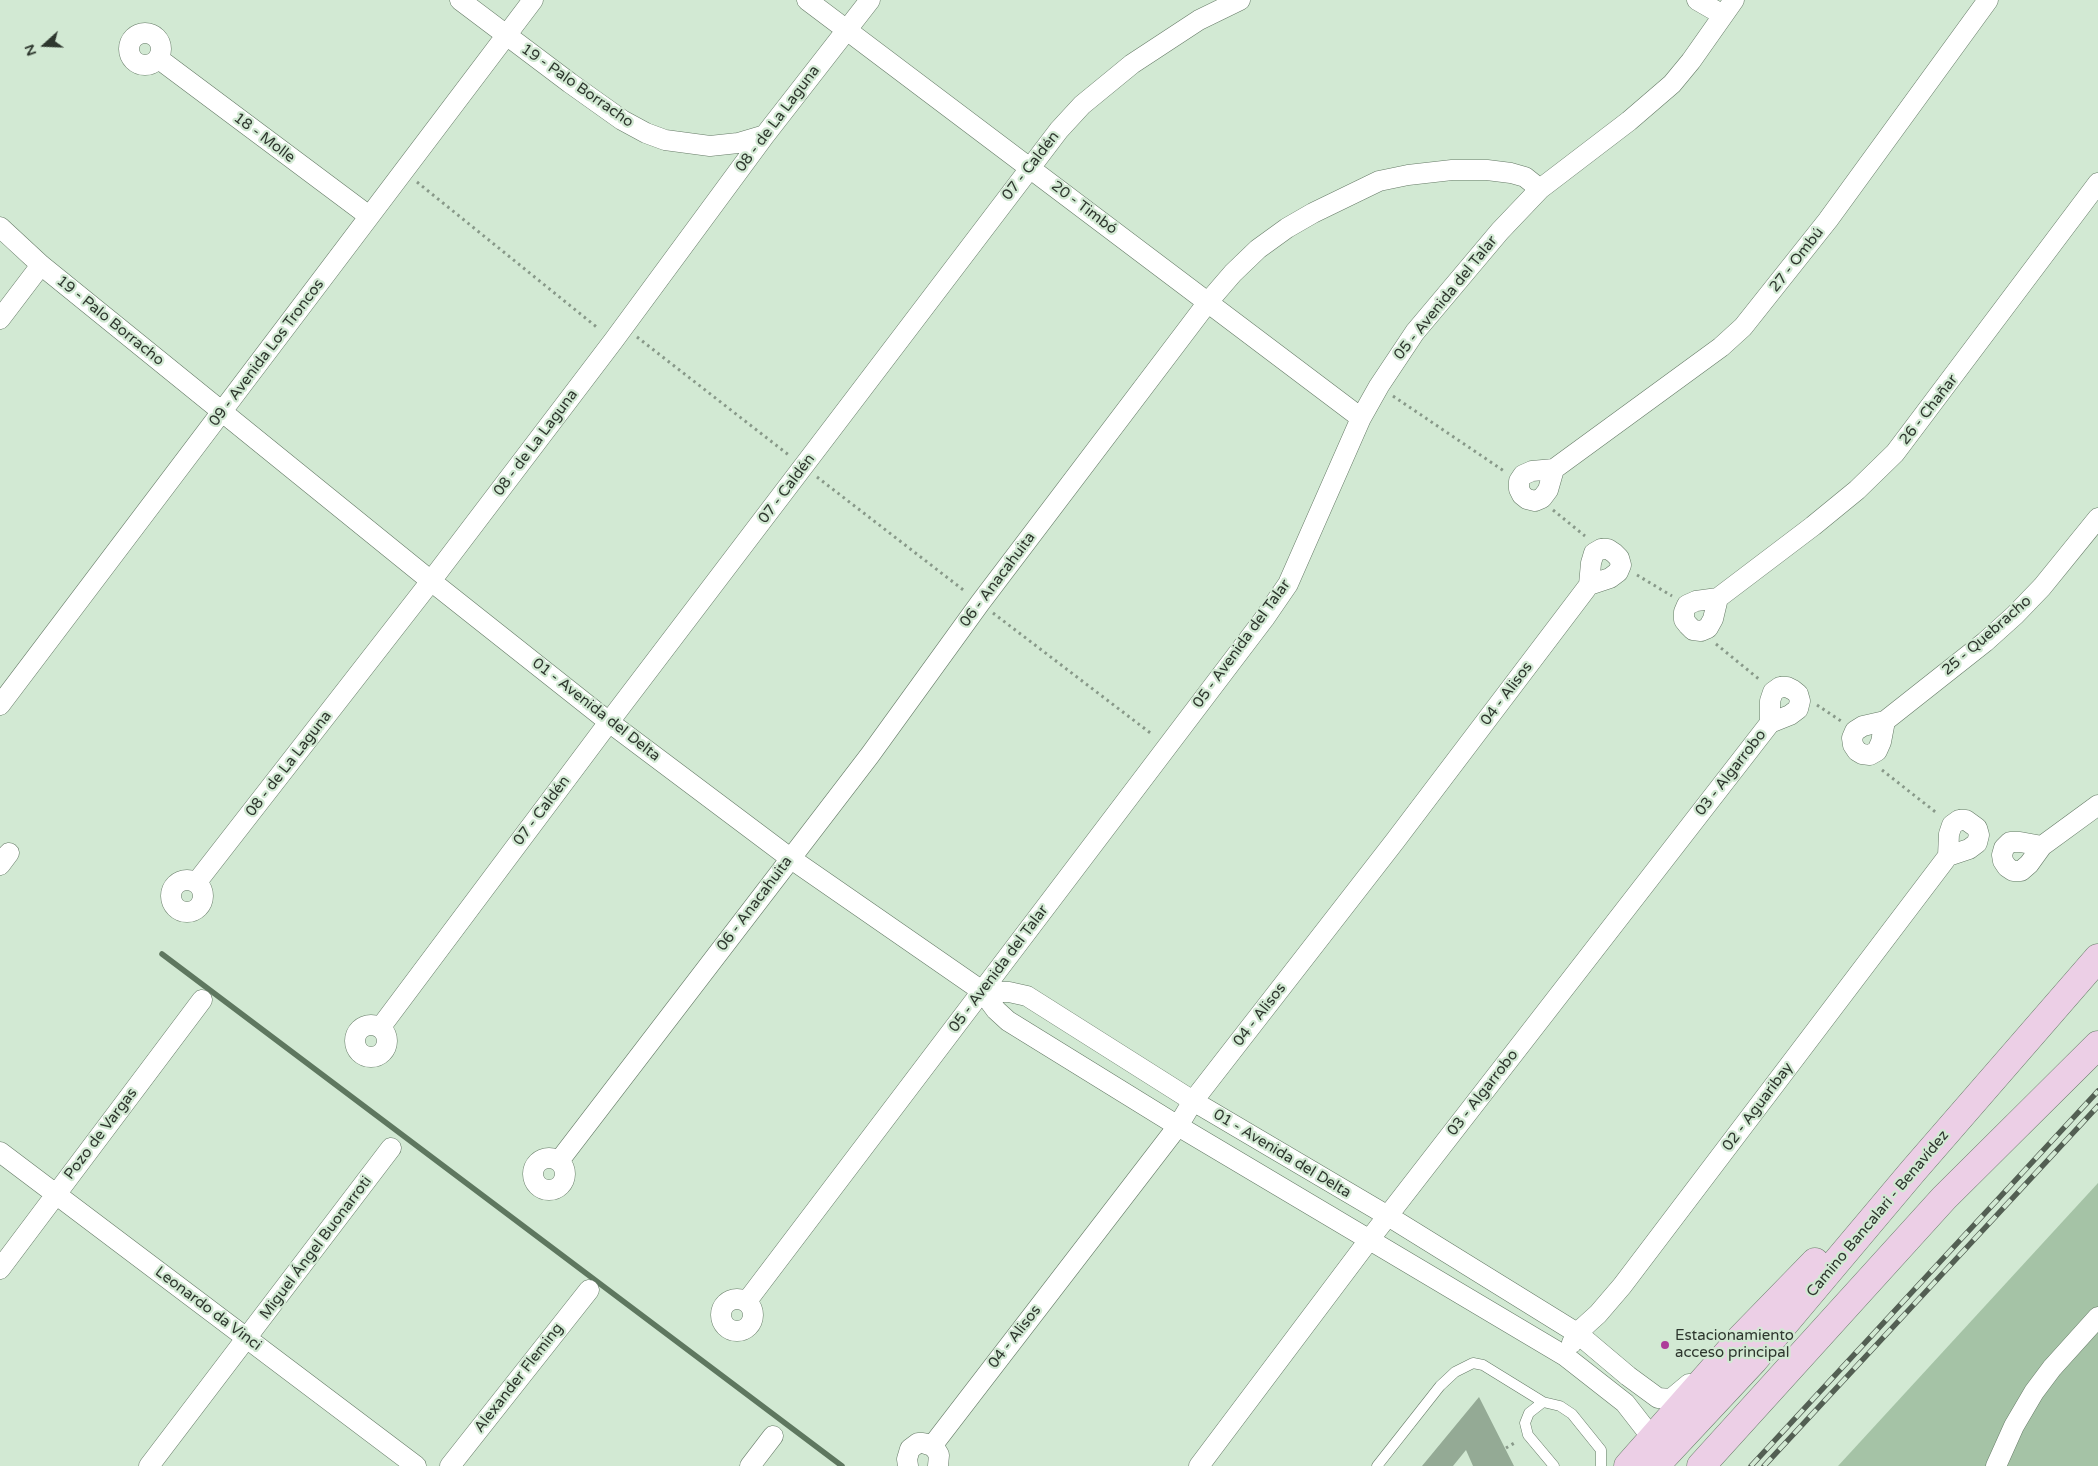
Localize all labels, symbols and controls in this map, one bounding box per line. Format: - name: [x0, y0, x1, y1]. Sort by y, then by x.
- north arrow: [20, 20, 70, 70]
- street label: 19 - Palo Borracho: [517, 40, 637, 132]
- text: N: [21, 42, 40, 58]
- street label: 08 - de La Laguna: [732, 62, 824, 176]
- street label: 18 - Molle: [230, 109, 298, 167]
- street label: 07 - Caldén: [999, 128, 1063, 204]
- street label: 20 - Timbó: [1048, 177, 1120, 239]
- street label: 27 - Ombú: [1766, 224, 1828, 296]
- street label: 05 - Avenida del Talar: [1390, 232, 1502, 364]
- street label: 19 - Palo Borracho: [53, 272, 167, 370]
- street label: 09 - Avenida Los Troncos: [206, 276, 328, 430]
- street label: 26 - Chañar: [1896, 371, 1962, 449]
- street label: 08 - de La Laguna: [490, 386, 582, 500]
- street label: 07 - Caldén: [755, 451, 819, 527]
- street label: 06 - Anacahuita: [957, 529, 1039, 631]
- street label: 05 - Avenida del Talar: [1189, 576, 1295, 712]
- street label: 25 - Quebracho: [1939, 592, 2035, 680]
- street label: 01 - Avenida del Delta: [528, 654, 664, 766]
- street label: 04 - Alisos: [1477, 659, 1537, 729]
- street label: 08 - de La Laguna: [242, 708, 336, 820]
- street label: 03 - Algarrobo: [1692, 726, 1770, 820]
- street label: 07 - Caldén: [510, 773, 574, 849]
- street label: 06 - Anacahuita: [714, 853, 796, 955]
- street label: 05 - Avenida del Talar: [945, 902, 1053, 1036]
- street label: 04 - Alisos: [1230, 980, 1290, 1050]
- street label: 03 - Algarrobo: [1444, 1046, 1522, 1140]
- street label: 02 - Aguaribay: [1719, 1059, 1797, 1155]
- street label: Pozo de Vargas: [61, 1085, 141, 1183]
- street label: 01 - Avenida del Delta: [1210, 1106, 1354, 1202]
- street label: Camino Bancalari - Benavídez: [1803, 1127, 1953, 1301]
- street label: Miguel Ángel Buonarroti: [256, 1173, 376, 1323]
- street label: Leonardo da Vinci: [151, 1263, 265, 1355]
- street label: 04 - Alisos: [985, 1302, 1045, 1372]
- street label: Alexander Fleming: [471, 1320, 567, 1436]
- place label: Estacionamiento acceso principal: [1675, 1327, 1794, 1362]
- marker: Estacionamiento acceso principal: [1659, 1339, 1671, 1351]

